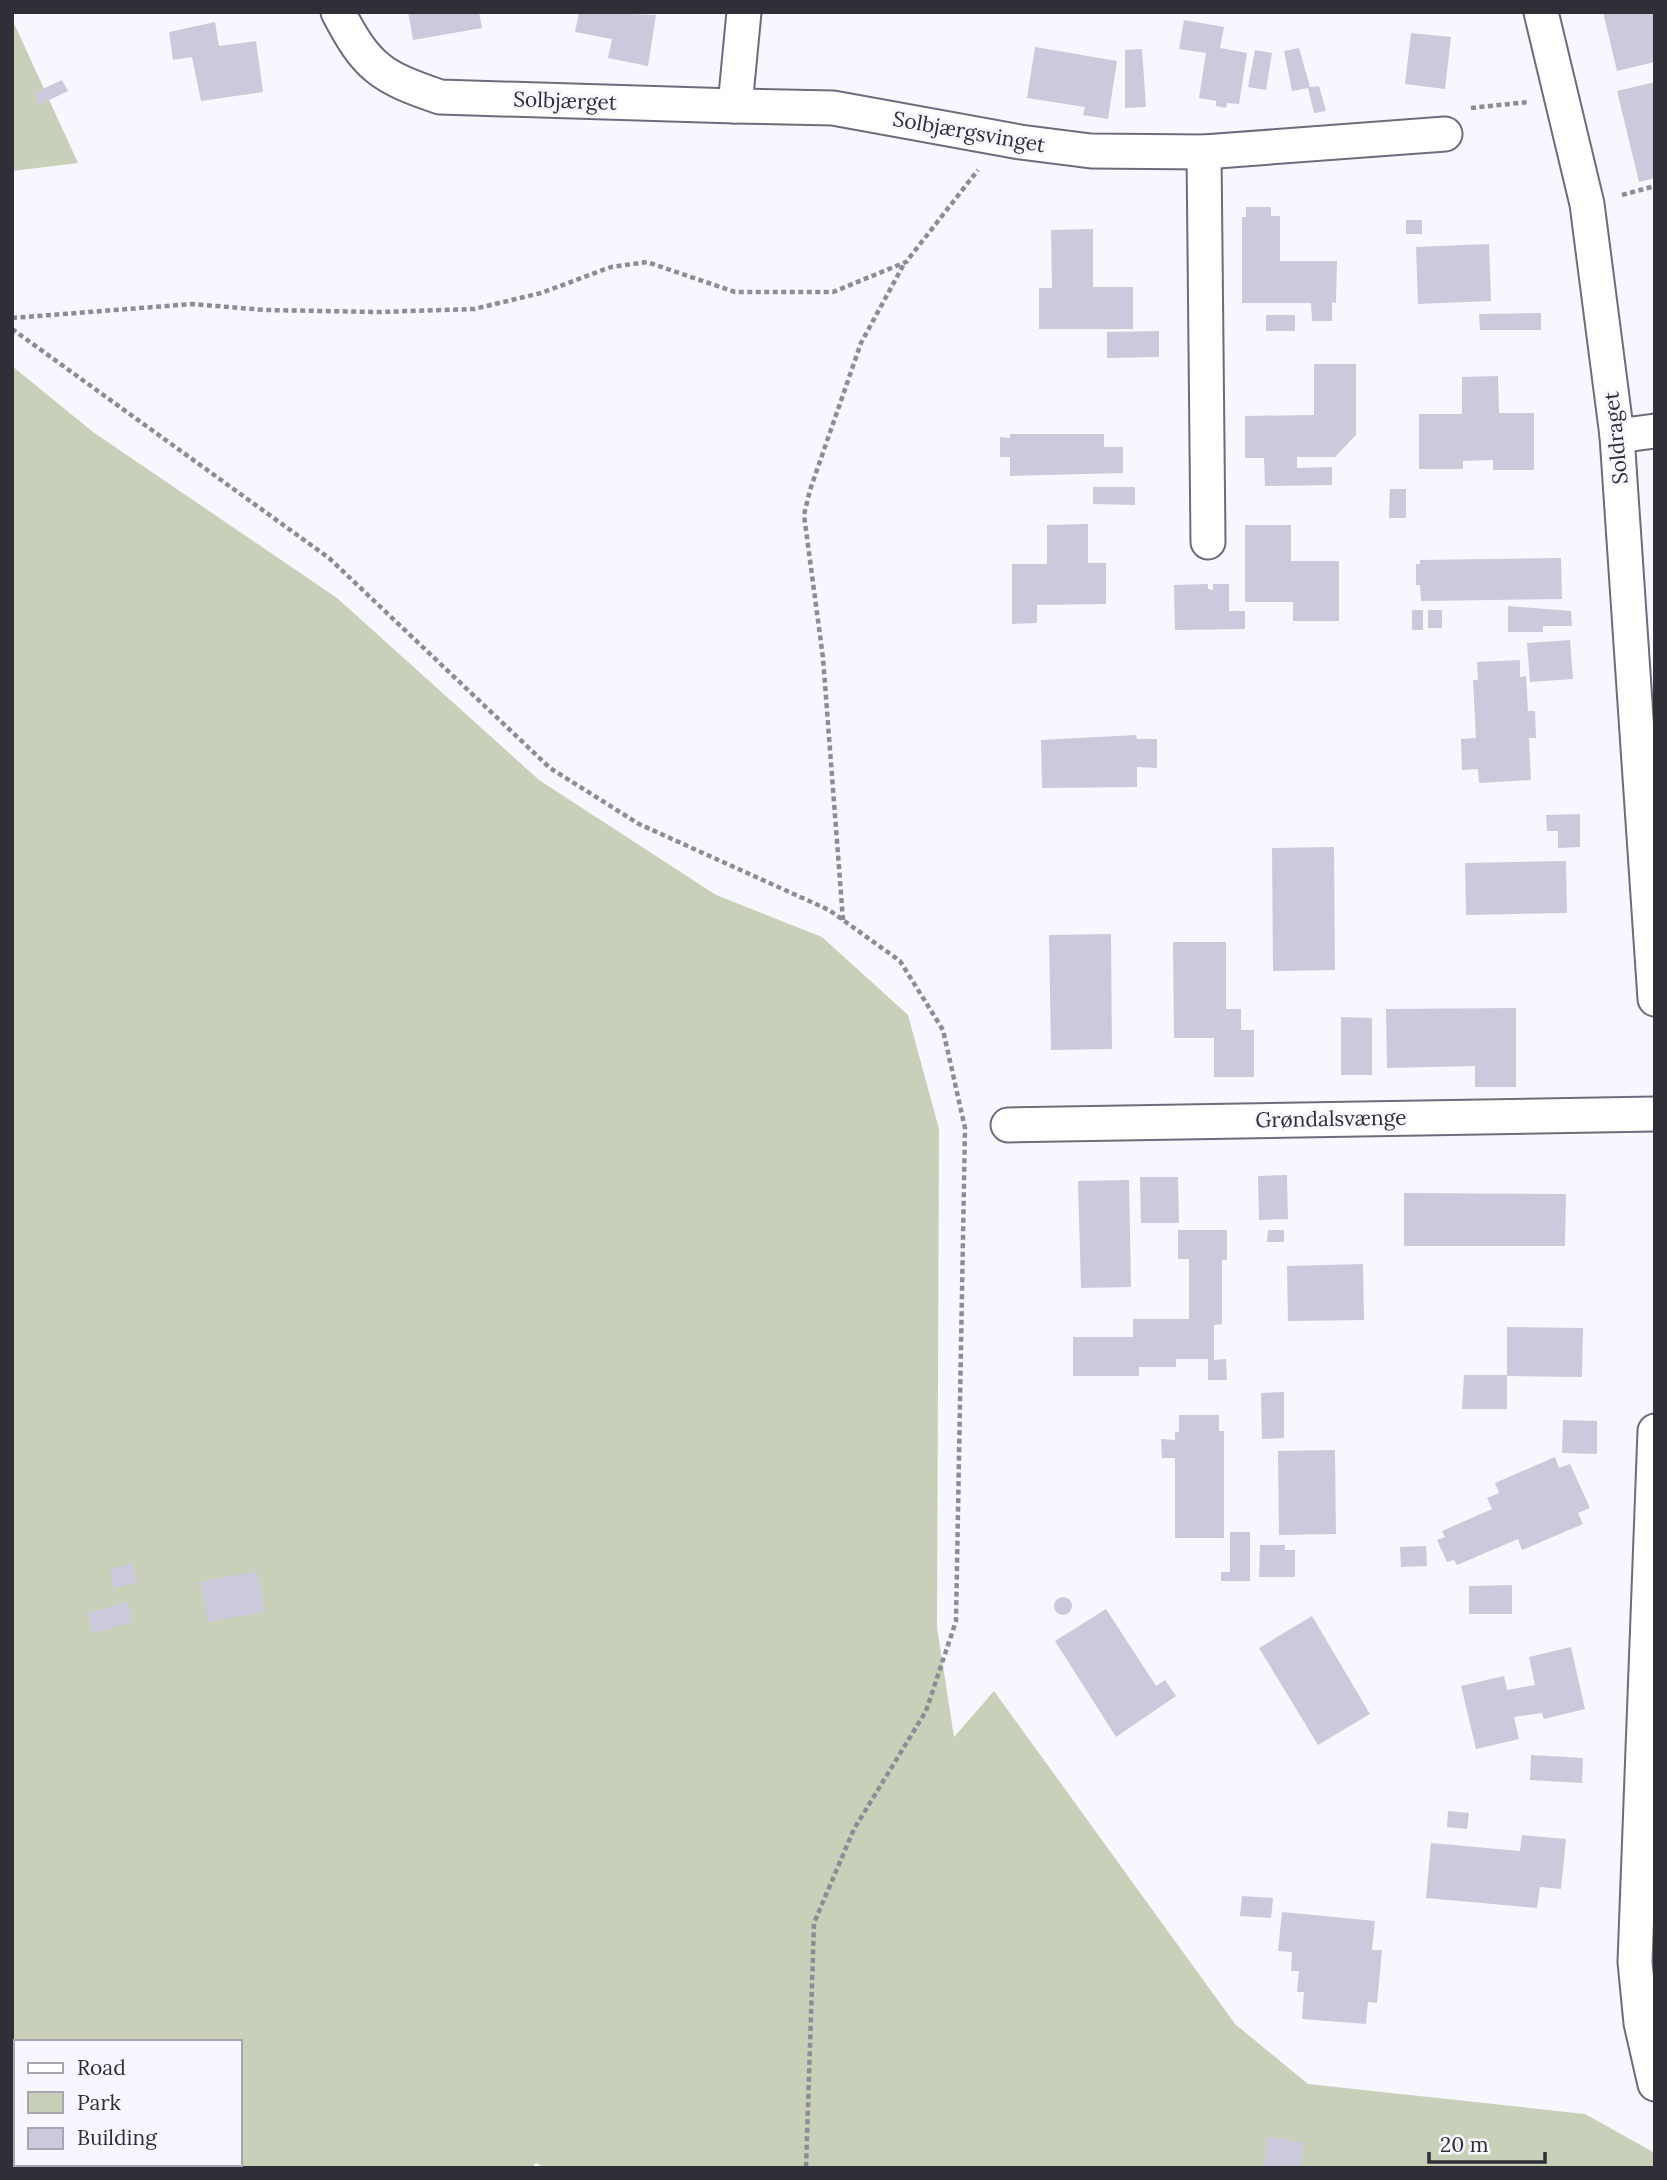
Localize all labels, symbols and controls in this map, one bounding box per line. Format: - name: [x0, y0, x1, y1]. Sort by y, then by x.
- street label: Solbjærget: [513, 85, 618, 116]
- street label: Solbjærgsvinget: [891, 105, 1048, 158]
- street label: Soldraget: [1597, 389, 1634, 486]
- street label: Grøndalsvænge: [1255, 1104, 1407, 1133]
- legend: [14, 2040, 242, 2166]
- text: Road: [77, 2054, 126, 2081]
- text: Park: [77, 2089, 121, 2116]
- scale bar: [1429, 2120, 1544, 2164]
- text: Building: [77, 2124, 157, 2151]
- text: 20 m: [1440, 2131, 1489, 2158]

